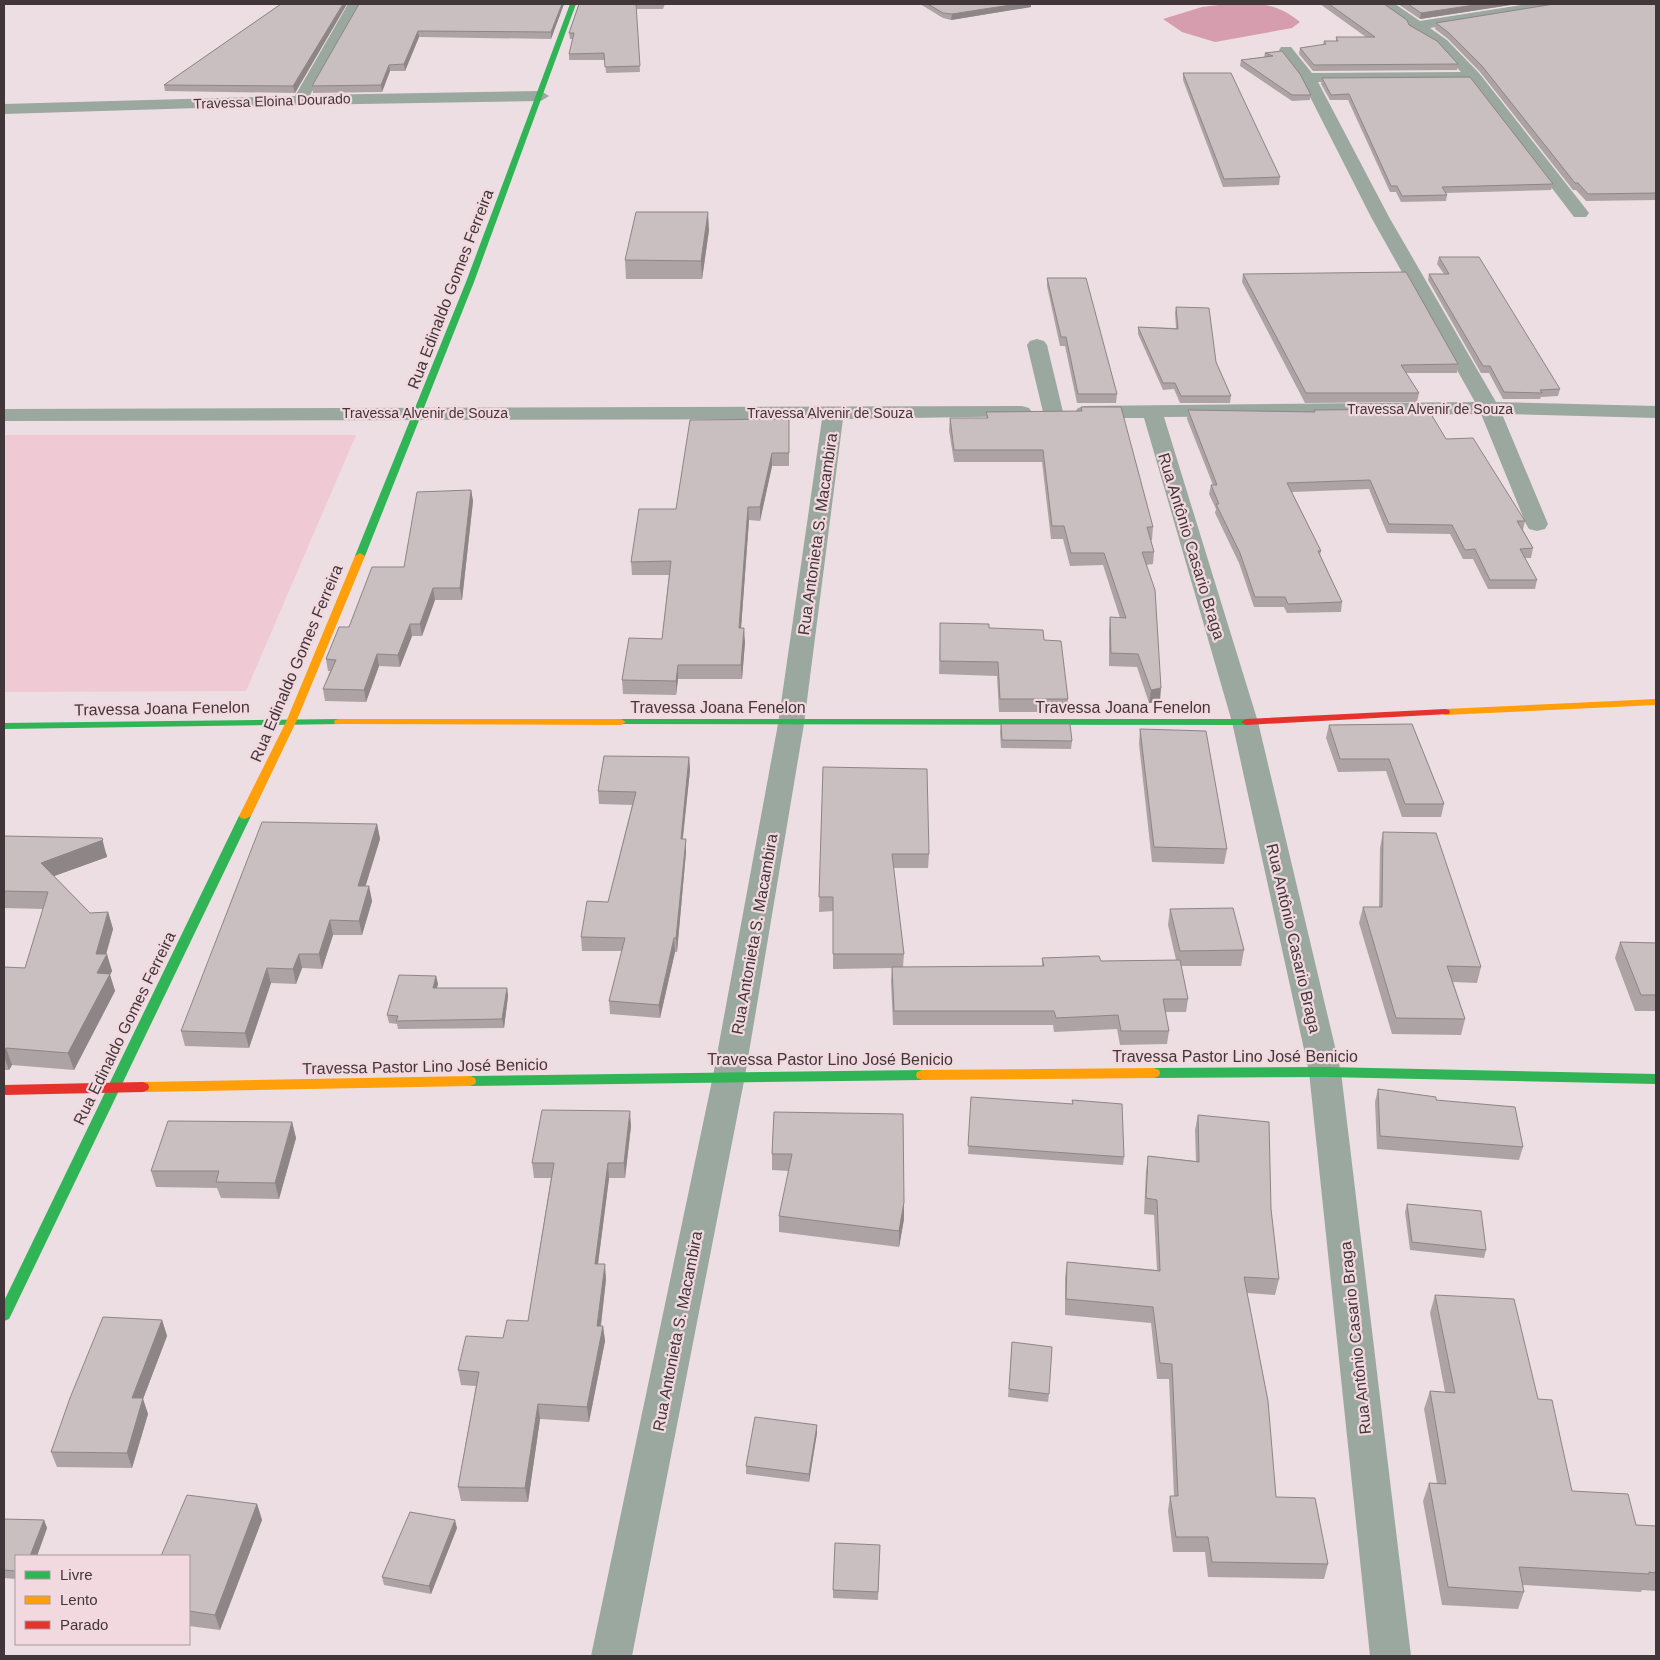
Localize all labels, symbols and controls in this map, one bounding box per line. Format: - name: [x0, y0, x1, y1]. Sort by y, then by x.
- street label: Travessa Eloina Dourado: [193, 90, 351, 112]
- street label: Rua Edinaldo Gomes Ferreira: [404, 187, 497, 391]
- street label: Travessa Alvenir de Souza: [1347, 401, 1513, 417]
- street label: Travessa Alvenir de Souza: [342, 405, 508, 421]
- street label: Travessa Alvenir de Souza: [747, 405, 913, 421]
- street label: Rua Antonieta S. Macambira: [795, 432, 840, 636]
- street label: Rua Antônio Casario Braga: [1155, 451, 1228, 641]
- street label: Rua Edinaldo Gomes Ferreira: [247, 562, 346, 764]
- street label: Travessa Joana Fenelon: [74, 698, 250, 719]
- street label: Travessa Joana Fenelon: [630, 699, 806, 716]
- street label: Travessa Joana Fenelon: [1035, 699, 1211, 716]
- street label: Rua Antonieta S. Macambira: [728, 832, 781, 1036]
- street label: Rua Antônio Casario Braga: [1263, 842, 1324, 1035]
- street label: Rua Edinaldo Gomes Ferreira: [70, 929, 179, 1127]
- street label: Travessa Pastor Lino José Benicio: [1112, 1048, 1358, 1065]
- street label: Travessa Pastor Lino José Benicio: [707, 1051, 953, 1068]
- street label: Travessa Pastor Lino José Benicio: [302, 1056, 548, 1077]
- street label: Rua Antonieta S. Macambira: [650, 1229, 705, 1433]
- street label: Rua Antônio Casario Braga: [1337, 1241, 1374, 1435]
- legend: [15, 1555, 190, 1645]
- text: Livre: [60, 1566, 93, 1583]
- text: Lento: [60, 1591, 98, 1608]
- text: Parado: [60, 1616, 108, 1633]

